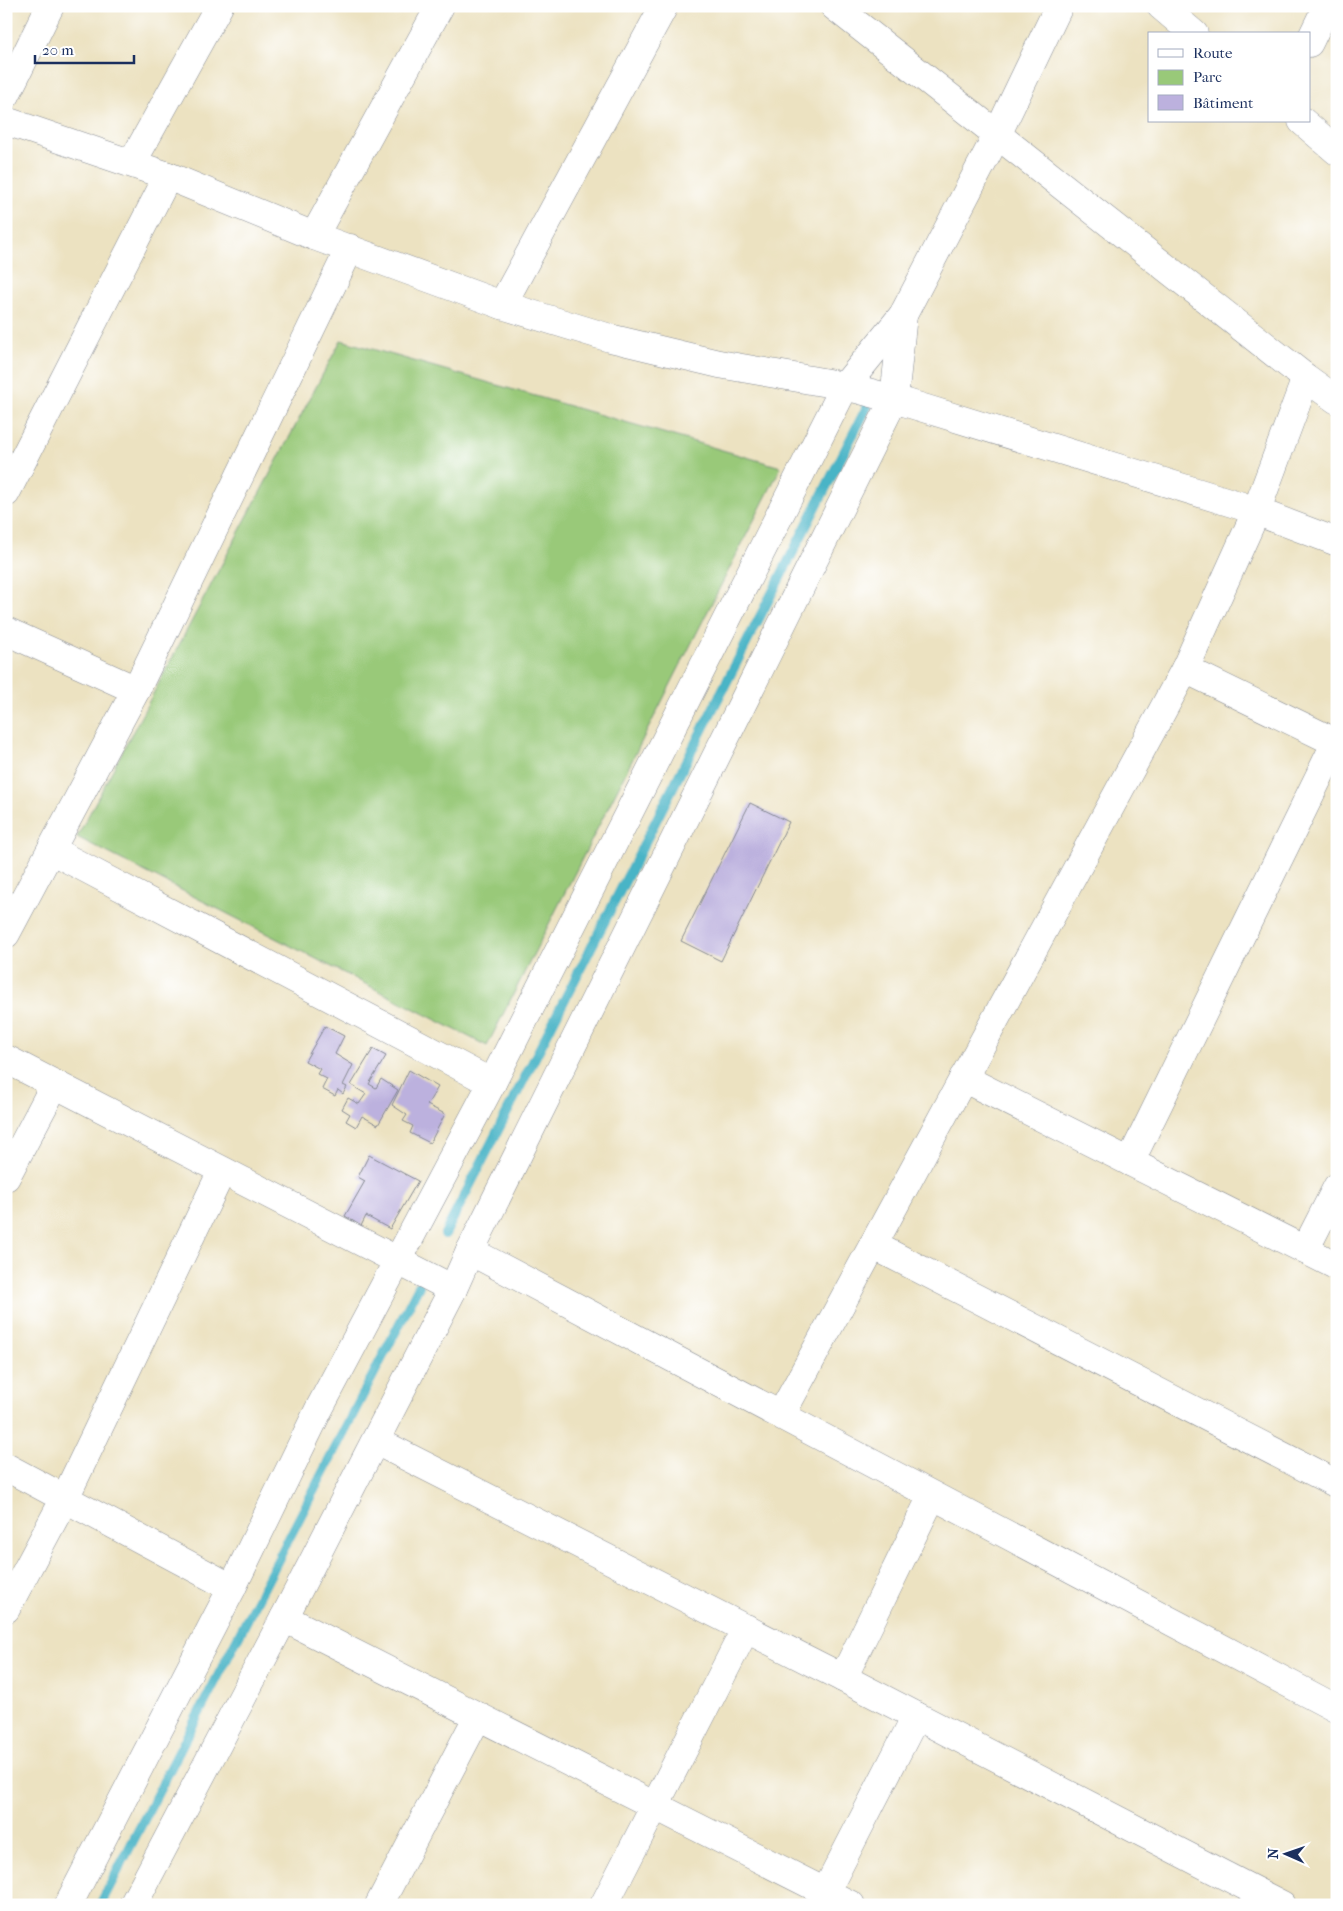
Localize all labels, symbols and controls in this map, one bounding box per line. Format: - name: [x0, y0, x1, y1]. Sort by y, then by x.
- scale bar: [35, 32, 134, 64]
- legend: [1148, 32, 1310, 122]
- text: 20 m: [42, 41, 74, 59]
- text: Route: [1193, 44, 1233, 62]
- text: Parc: [1193, 68, 1222, 86]
- text: Bâtiment: [1193, 94, 1254, 112]
- north arrow: [1260, 1828, 1310, 1878]
- text: N: [1265, 1848, 1282, 1859]

